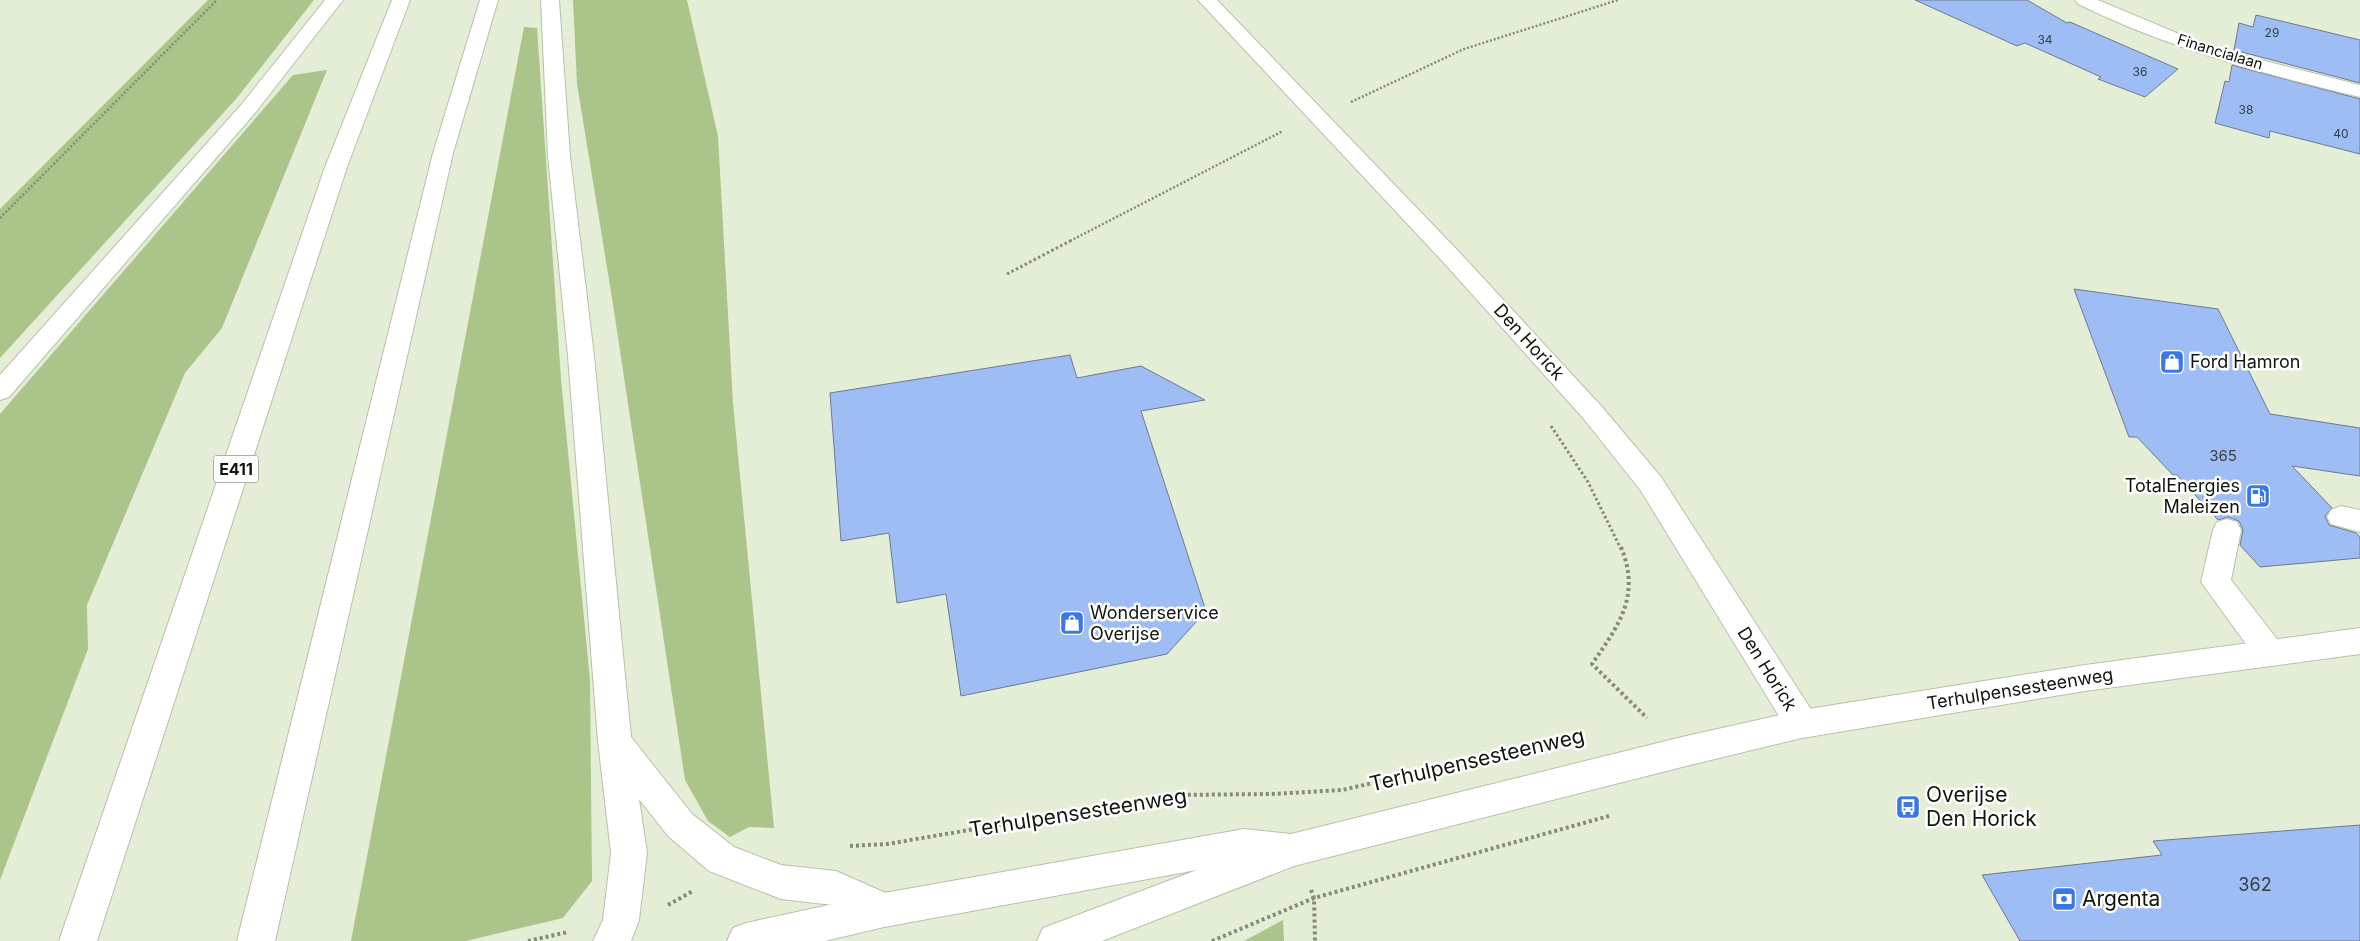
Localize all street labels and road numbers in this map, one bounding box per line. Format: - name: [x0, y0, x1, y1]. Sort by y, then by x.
- street label: Financialaan: [2175, 29, 2265, 74]
- street label: Den Horick: [1490, 299, 1569, 384]
- road number: E411: [214, 456, 258, 482]
- street label: Den Horick: [1733, 623, 1802, 715]
- street label: Terhulpensesteenweg: [1925, 663, 2115, 714]
- street label: Terhulpensesteenweg: [1367, 723, 1587, 796]
- street label: Terhulpensesteenweg: [967, 783, 1188, 842]

